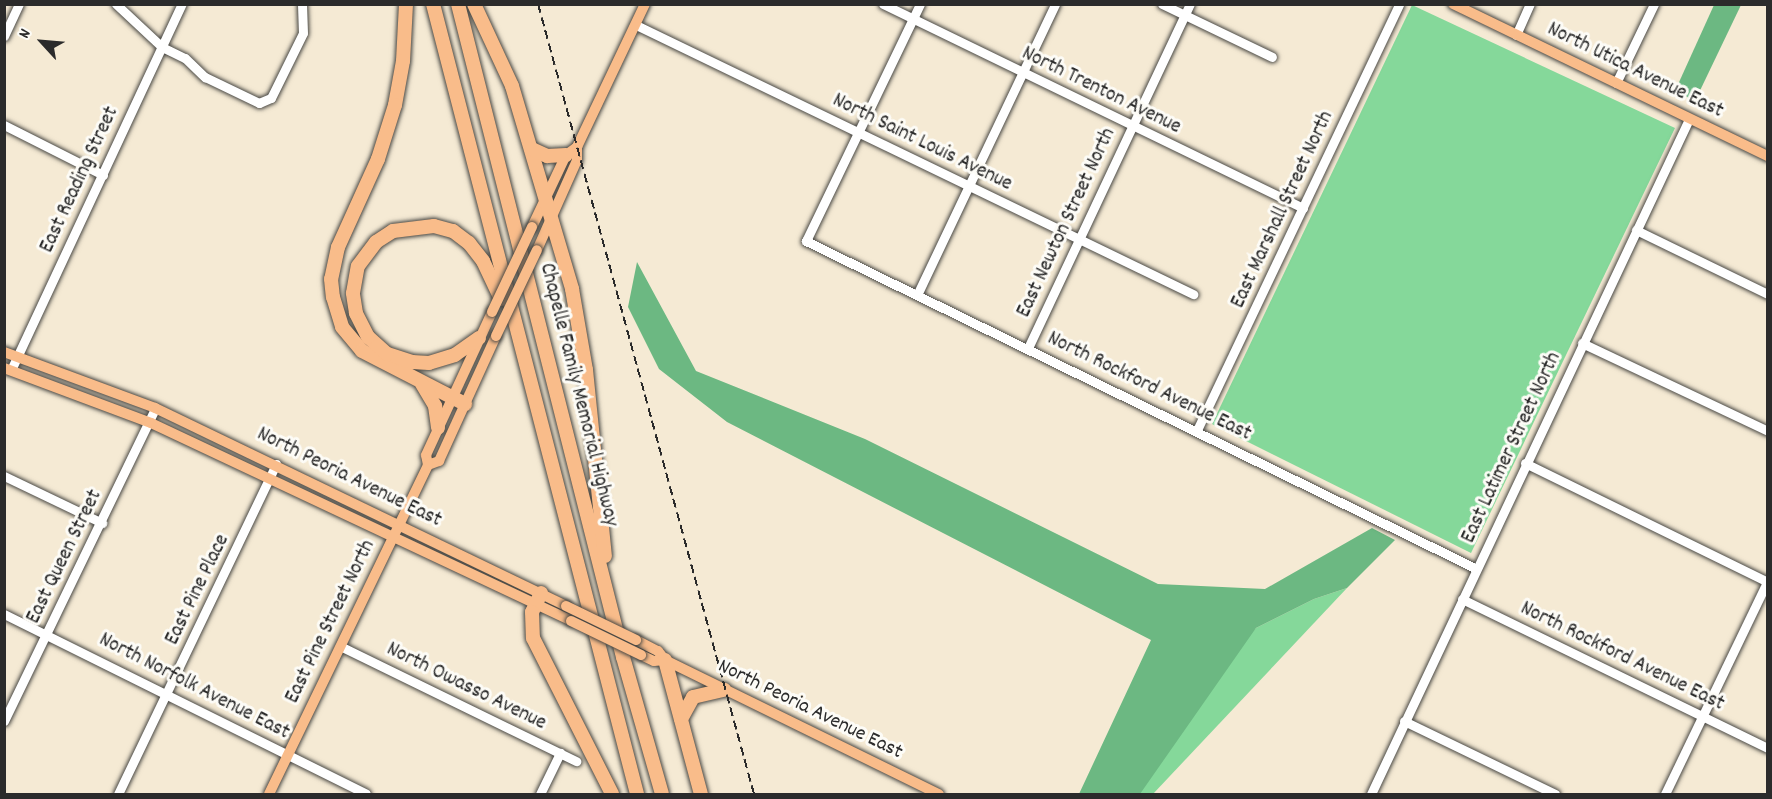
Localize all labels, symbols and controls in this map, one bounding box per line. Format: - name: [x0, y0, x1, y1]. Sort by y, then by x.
- north arrow: [12, 12, 72, 72]
- street label: North Utica Avenue East: [1543, 17, 1727, 125]
- text: N: [13, 25, 37, 42]
- street label: North Trenton Avenue: [1017, 42, 1185, 140]
- street label: North Saint Louis Avenue: [828, 89, 1016, 197]
- street label: East Reading Street: [35, 103, 125, 257]
- street label: East Marshall Street North: [1226, 107, 1340, 313]
- street label: East Newton Street North: [1012, 124, 1122, 322]
- street label: Chapelle Family Memorial Highway: [533, 261, 623, 529]
- street label: North Rockford Avenue East: [1043, 327, 1255, 447]
- street label: East Latimer Street North: [1457, 349, 1567, 547]
- street label: North Peoria Avenue East: [253, 422, 445, 534]
- street label: East Queen Street: [22, 486, 108, 628]
- street label: East Pine Place: [160, 531, 236, 649]
- street label: East Pine Street North: [281, 536, 381, 708]
- street label: North Rockford Avenue East: [1516, 597, 1728, 717]
- street label: North Norfolk Avenue East: [94, 628, 294, 746]
- street label: North Owasso Avenue: [382, 637, 550, 737]
- street label: North Peoria Avenue East: [714, 654, 906, 766]

